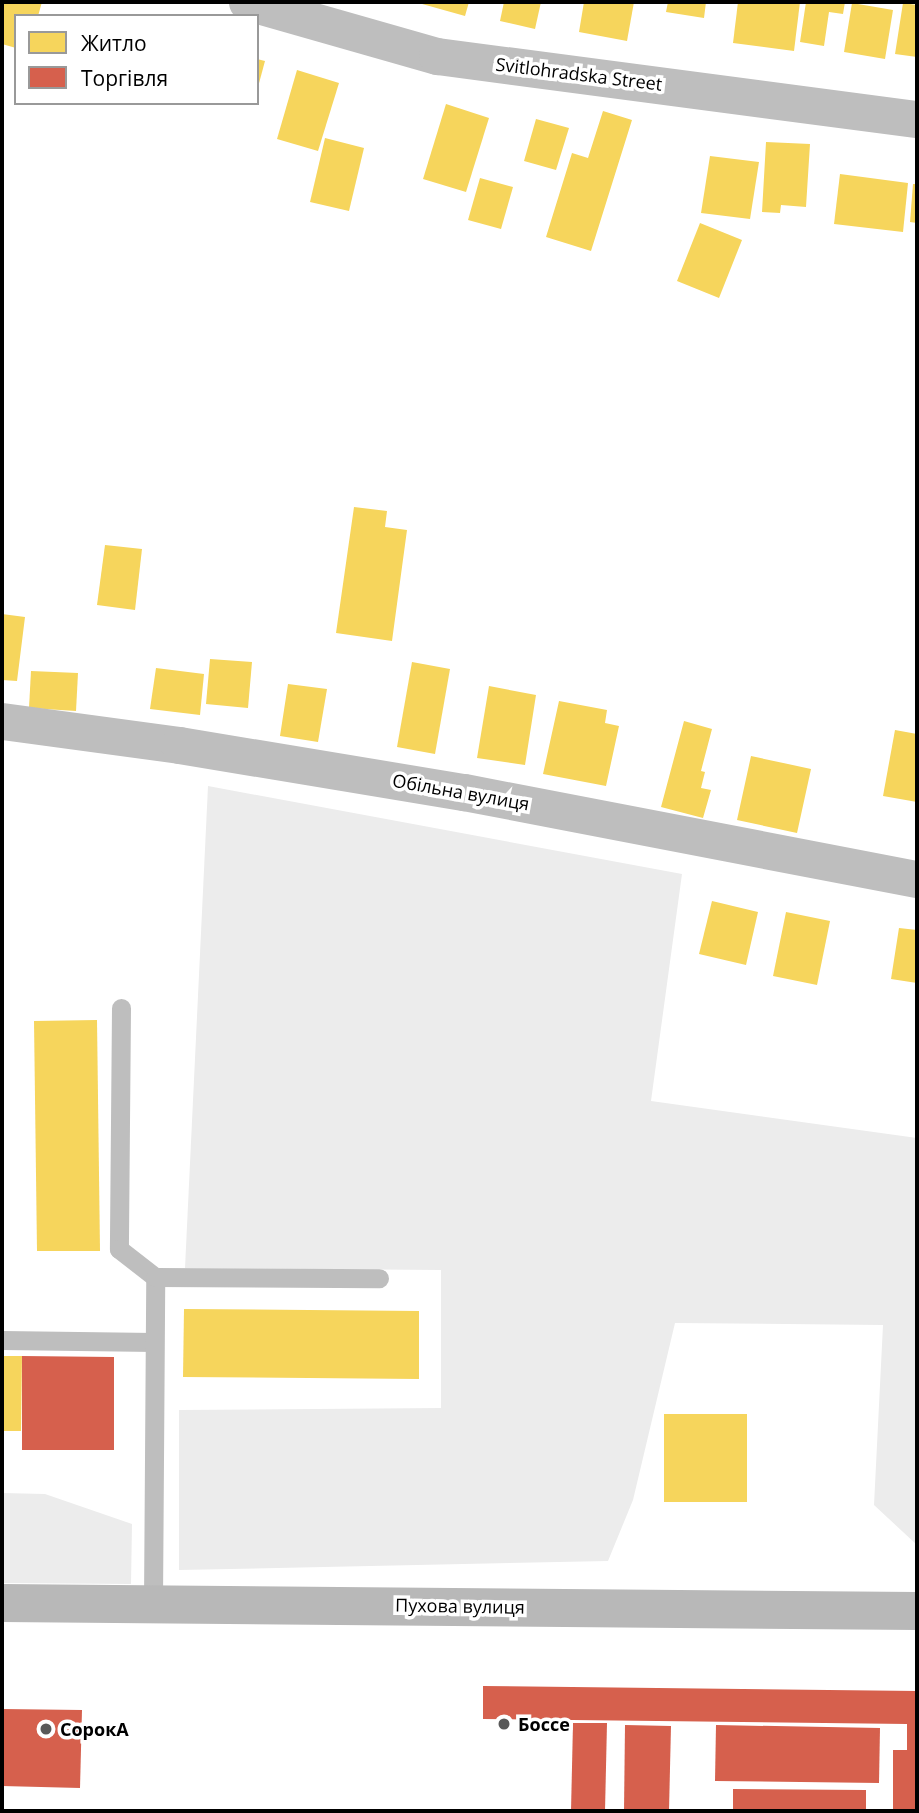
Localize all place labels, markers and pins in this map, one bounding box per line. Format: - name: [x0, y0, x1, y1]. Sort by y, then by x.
- place label: Боссе: [518, 1713, 570, 1735]
- marker: Боссе: [496, 1716, 512, 1732]
- place label: СорокА: [60, 1718, 129, 1740]
- marker: СорокА: [38, 1721, 54, 1737]

